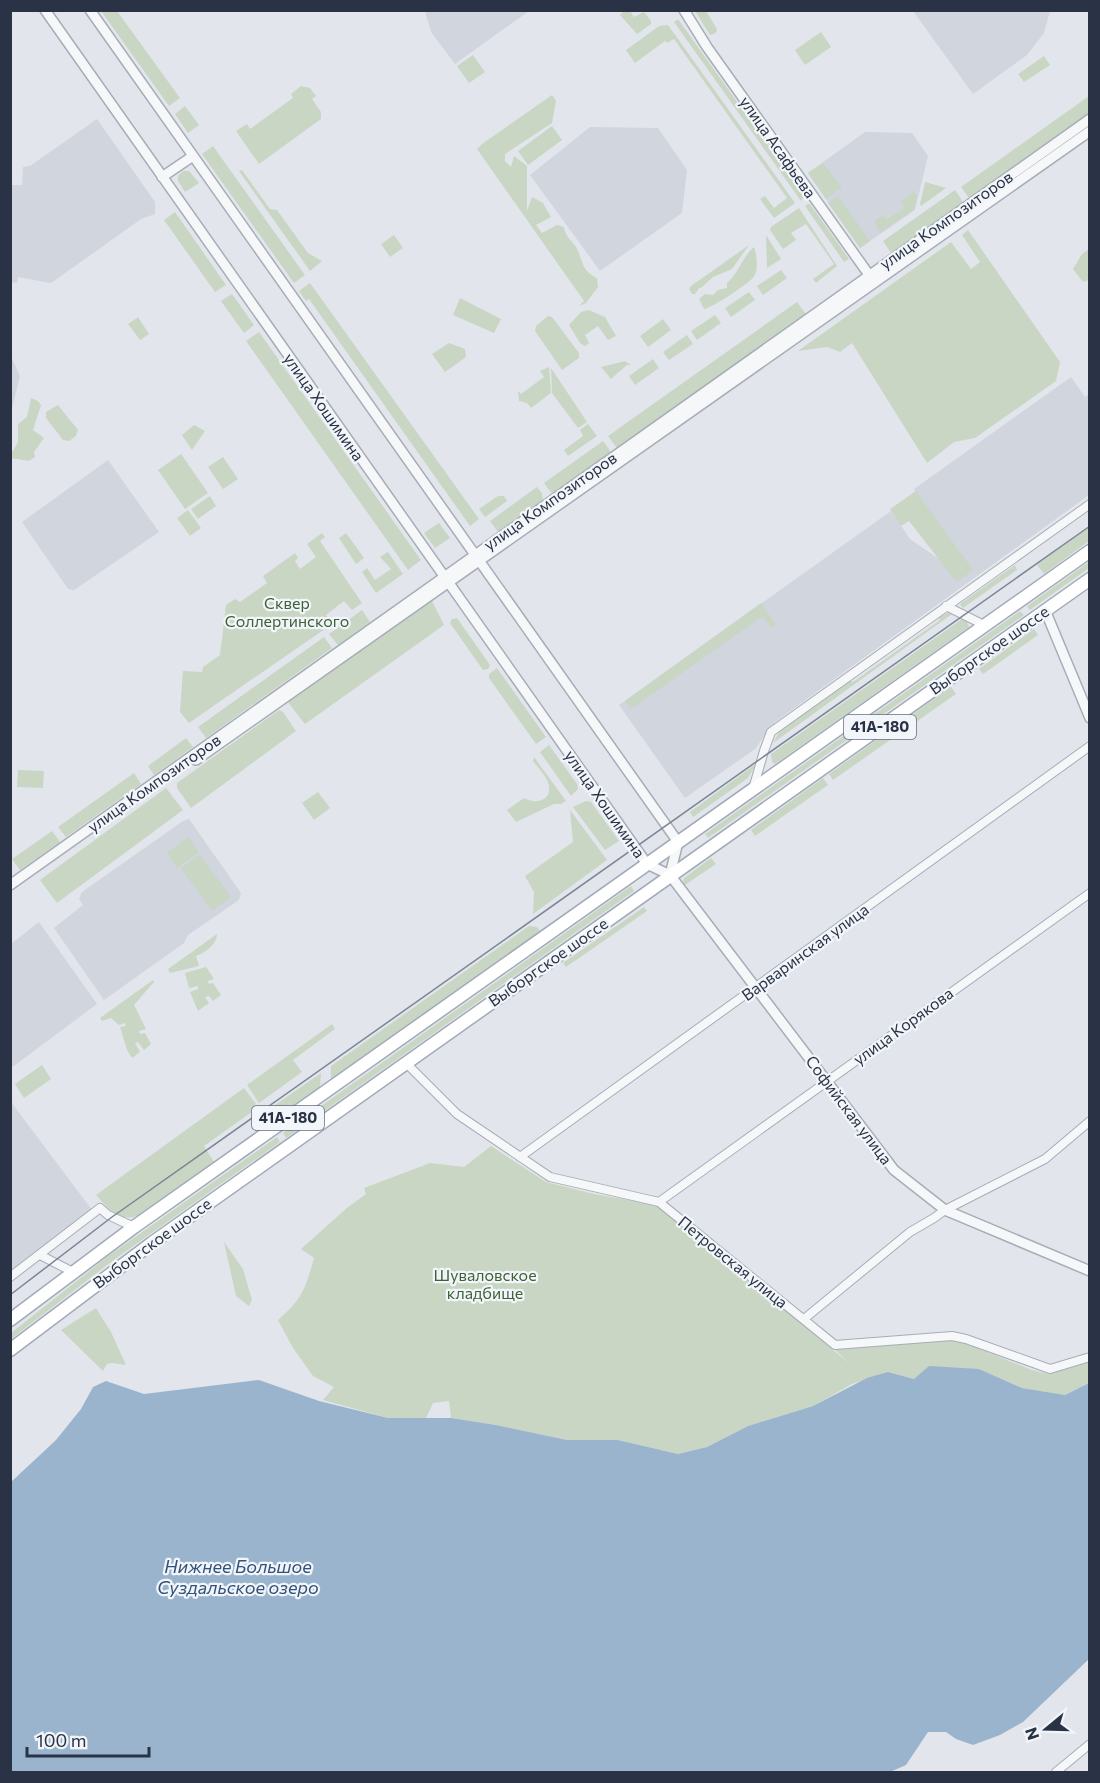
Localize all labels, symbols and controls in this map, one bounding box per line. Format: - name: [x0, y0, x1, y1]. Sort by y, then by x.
- street label: улица Асафьева: [736, 92, 821, 201]
- street label: улица Композиторов: [876, 167, 1016, 273]
- street label: улица Хошимина: [280, 349, 369, 464]
- street label: улица Композиторов: [480, 448, 620, 554]
- park label: Сквер Соллертинского: [225, 593, 349, 630]
- street label: Выборгское шоссе: [925, 601, 1052, 698]
- road number: 41А-180: [844, 715, 916, 739]
- street label: улица Композиторов: [84, 730, 224, 836]
- street label: улица Хошимина: [561, 746, 650, 861]
- street label: Варваринская улица: [737, 899, 872, 1004]
- street label: Выборгское шоссе: [484, 913, 611, 1010]
- street label: улица Корякова: [849, 983, 956, 1068]
- street label: Софийская улица: [802, 1051, 897, 1168]
- road number: 41А-180: [252, 1106, 324, 1130]
- street label: Выборгское шоссе: [89, 1193, 215, 1292]
- street label: Петровская улица: [675, 1212, 792, 1312]
- park label: Шуваловское кладбище: [433, 1265, 537, 1302]
- water label: Нижнее Большое Суздальское озеро: [157, 1555, 319, 1598]
- north arrow: [1016, 1699, 1076, 1759]
- scale bar: [27, 1720, 148, 1758]
- text: N: [1020, 1725, 1042, 1743]
- text: 100 m: [36, 1729, 86, 1751]

